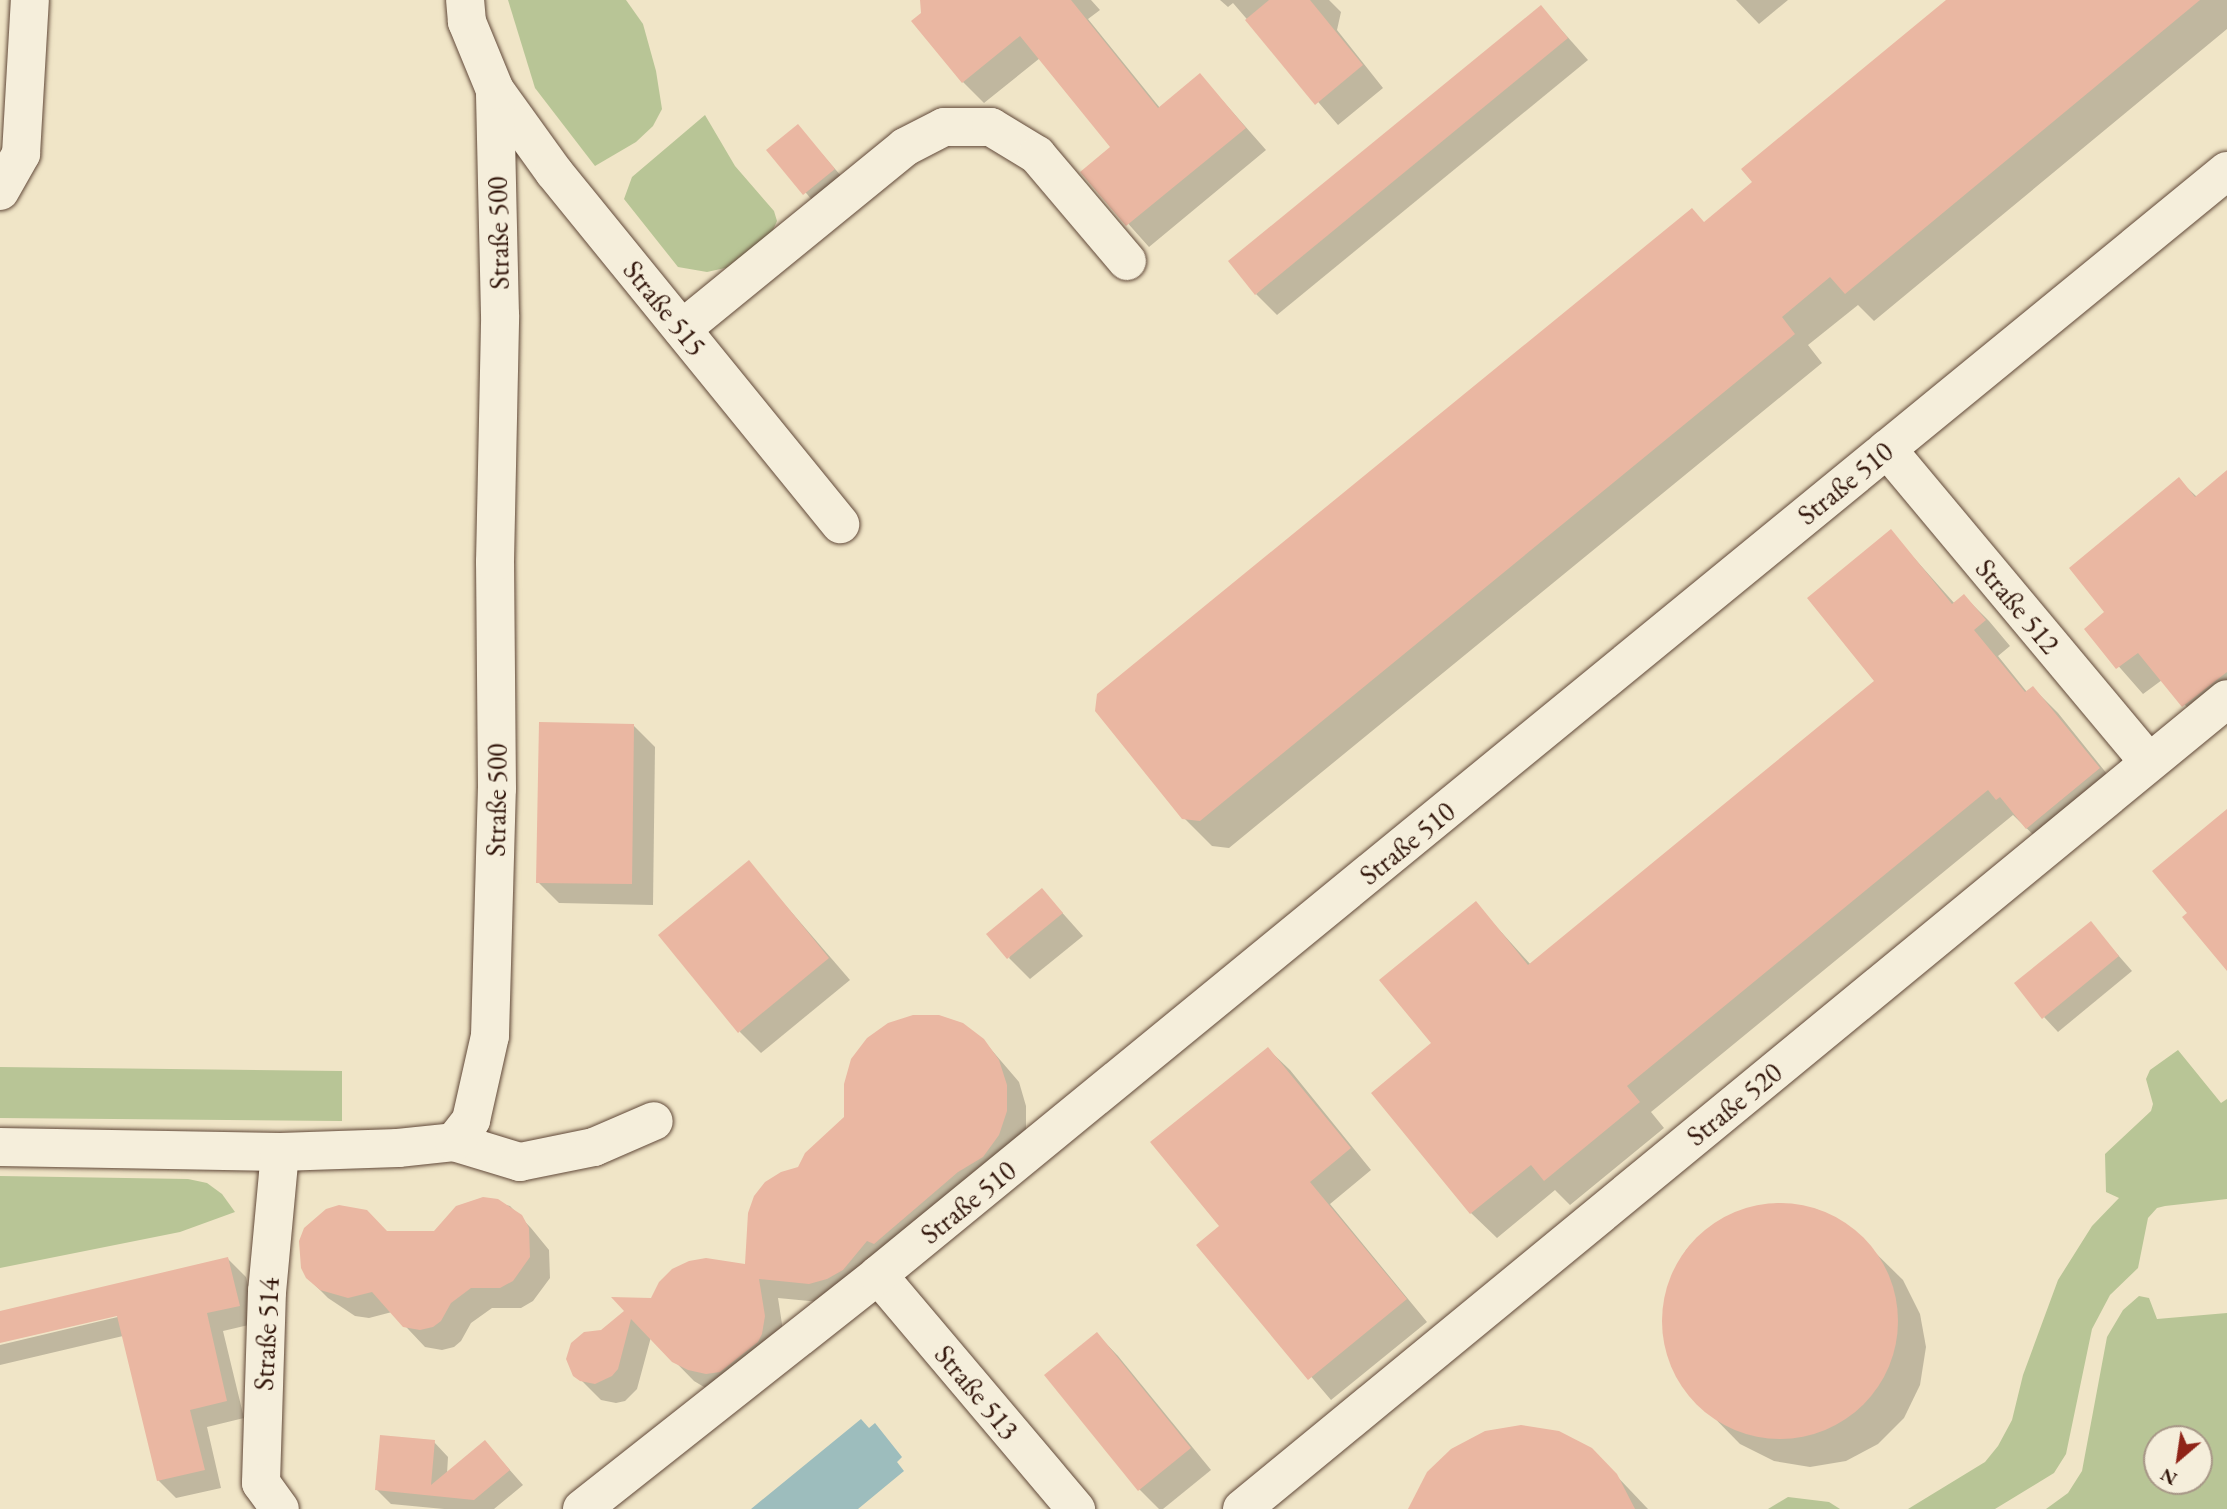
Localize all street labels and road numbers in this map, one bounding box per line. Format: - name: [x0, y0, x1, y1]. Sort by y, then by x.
- street label: Straße 500: [480, 176, 516, 290]
- street label: Straße 515: [616, 253, 714, 363]
- street label: Straße 510: [1790, 434, 1900, 532]
- street label: Straße 512: [1969, 552, 2067, 660]
- street label: Straße 500: [478, 743, 514, 857]
- street label: Straße 510: [1352, 794, 1462, 892]
- street label: Straße 520: [1679, 1055, 1789, 1153]
- street label: Straße 510: [913, 1153, 1023, 1251]
- street label: Straße 514: [246, 1277, 286, 1391]
- street label: Straße 513: [928, 1338, 1026, 1446]

